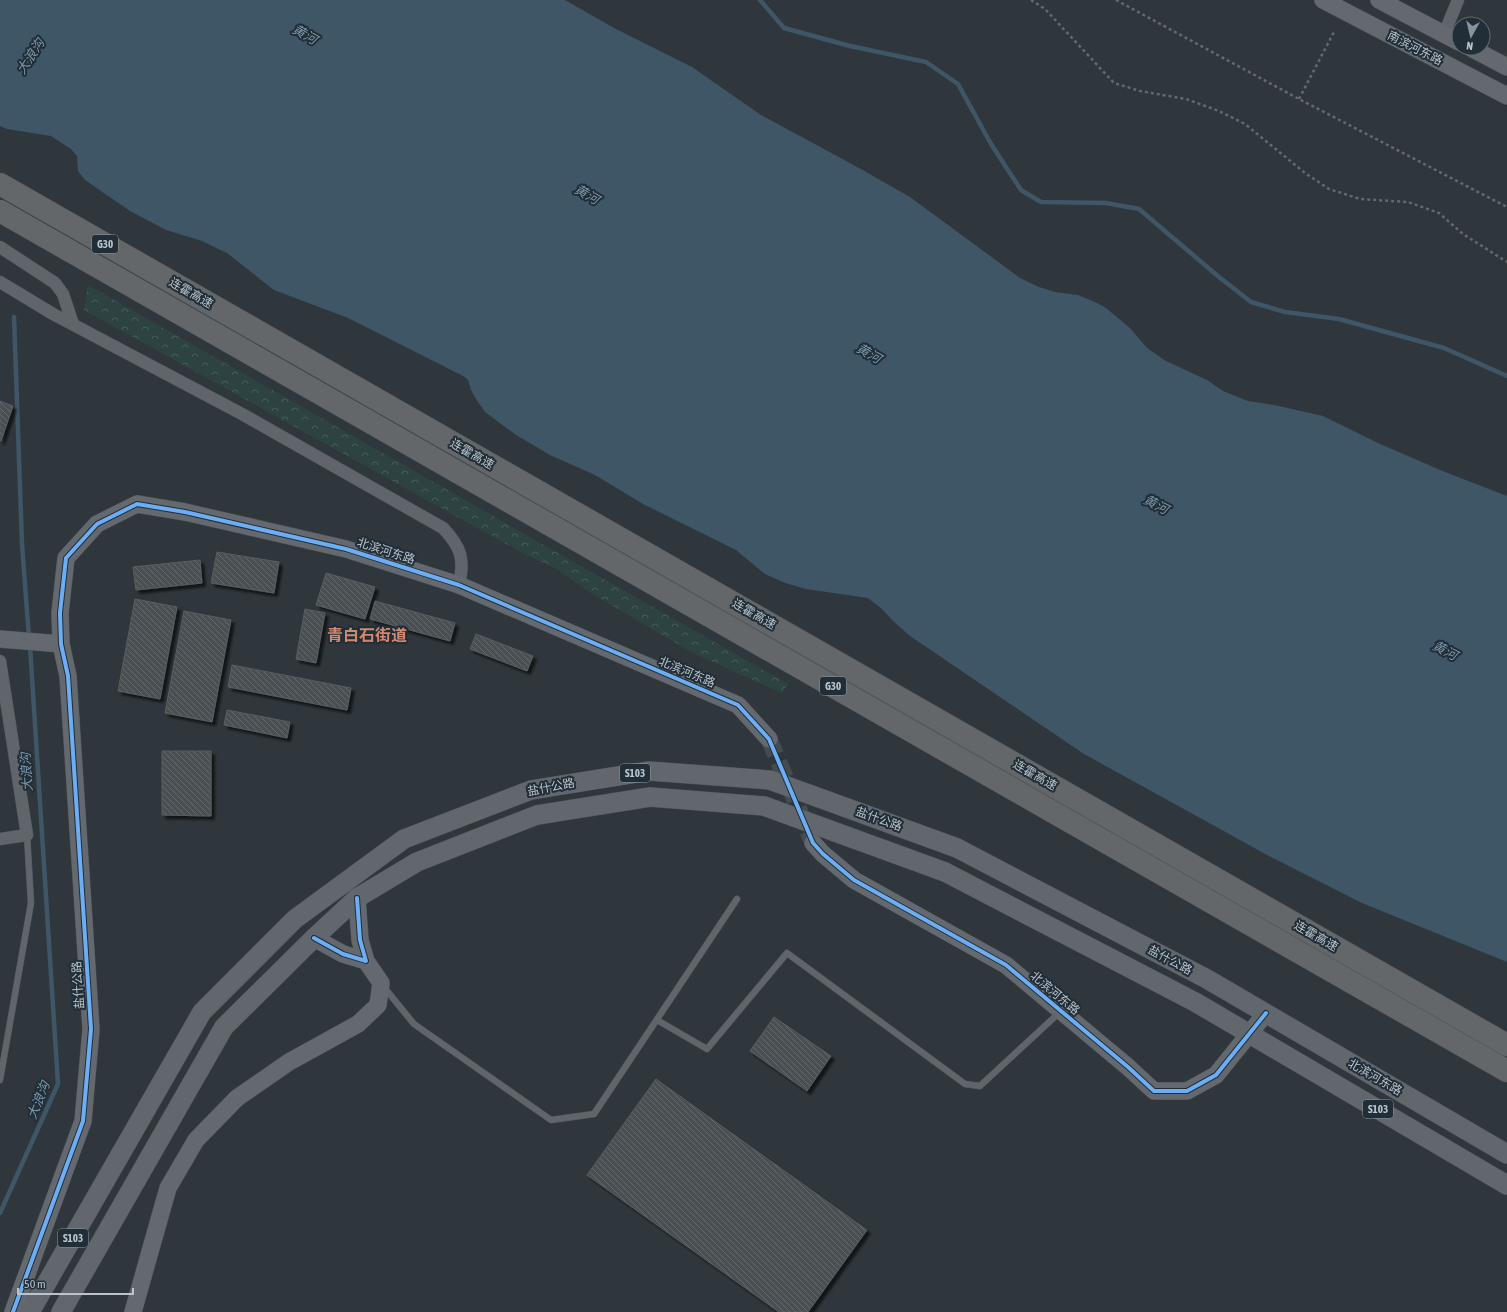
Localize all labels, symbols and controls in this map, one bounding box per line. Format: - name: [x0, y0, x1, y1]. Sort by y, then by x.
- north arrow: [1451, 16, 1491, 56]
- water label: 黄河: [290, 21, 322, 49]
- street label: 南滨河东路: [1385, 28, 1445, 68]
- water label: 大浪沟: [14, 34, 48, 77]
- text: N: [1466, 40, 1474, 52]
- water label: 黄河: [572, 181, 604, 209]
- road number: G30: [92, 235, 118, 253]
- street label: 连霍高速: [167, 275, 215, 311]
- water label: 黄河: [854, 340, 886, 368]
- street label: 连霍高速: [448, 436, 496, 472]
- water label: 黄河: [1141, 492, 1173, 518]
- street label: 北滨河东路: [355, 535, 417, 567]
- street label: 连霍高速: [730, 596, 778, 632]
- district label: 青白石街道: [327, 626, 407, 644]
- water label: 黄河: [1430, 638, 1462, 664]
- street label: 北滨河东路: [657, 654, 717, 690]
- road number: G30: [820, 677, 846, 695]
- water label: 大浪沟: [18, 750, 35, 792]
- street label: 连霍高速: [1011, 757, 1059, 793]
- road number: S103: [620, 764, 650, 782]
- street label: 盐什公路: [526, 776, 576, 798]
- street label: 盐什公路: [854, 804, 904, 834]
- street label: 连霍高速: [1292, 918, 1340, 954]
- street label: 盐什公路: [1146, 943, 1194, 977]
- street label: 盐什公路: [69, 961, 87, 1009]
- street label: 北滨河东路: [1028, 968, 1082, 1018]
- street label: 北滨河东路: [1346, 1056, 1404, 1098]
- water label: 大浪沟: [24, 1077, 53, 1121]
- road number: S103: [1363, 1100, 1393, 1118]
- road number: S103: [58, 1229, 88, 1247]
- scale bar: [18, 1270, 133, 1296]
- text: 50 m: [24, 1277, 46, 1291]

